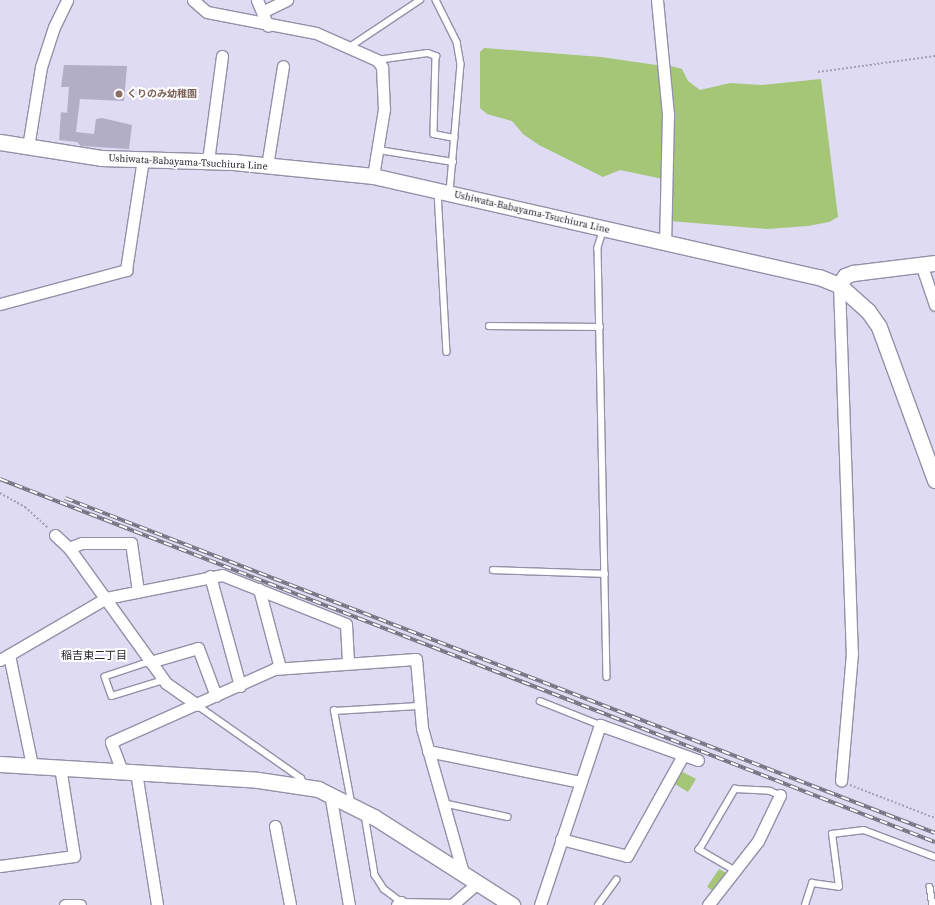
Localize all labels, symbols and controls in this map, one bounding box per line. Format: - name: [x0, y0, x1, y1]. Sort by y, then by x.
- place label: くりのみ幼稚園: [127, 88, 197, 100]
- marker: くりのみ幼稚園: [114, 89, 124, 99]
- street label: Ushiwata-Babayama-Tsuchiura Line: [108, 152, 268, 172]
- street label: Ushiwata-Babayama-Tsuchiura Line: [453, 188, 611, 236]
- district label: 稲吉東二丁目: [61, 649, 127, 663]

